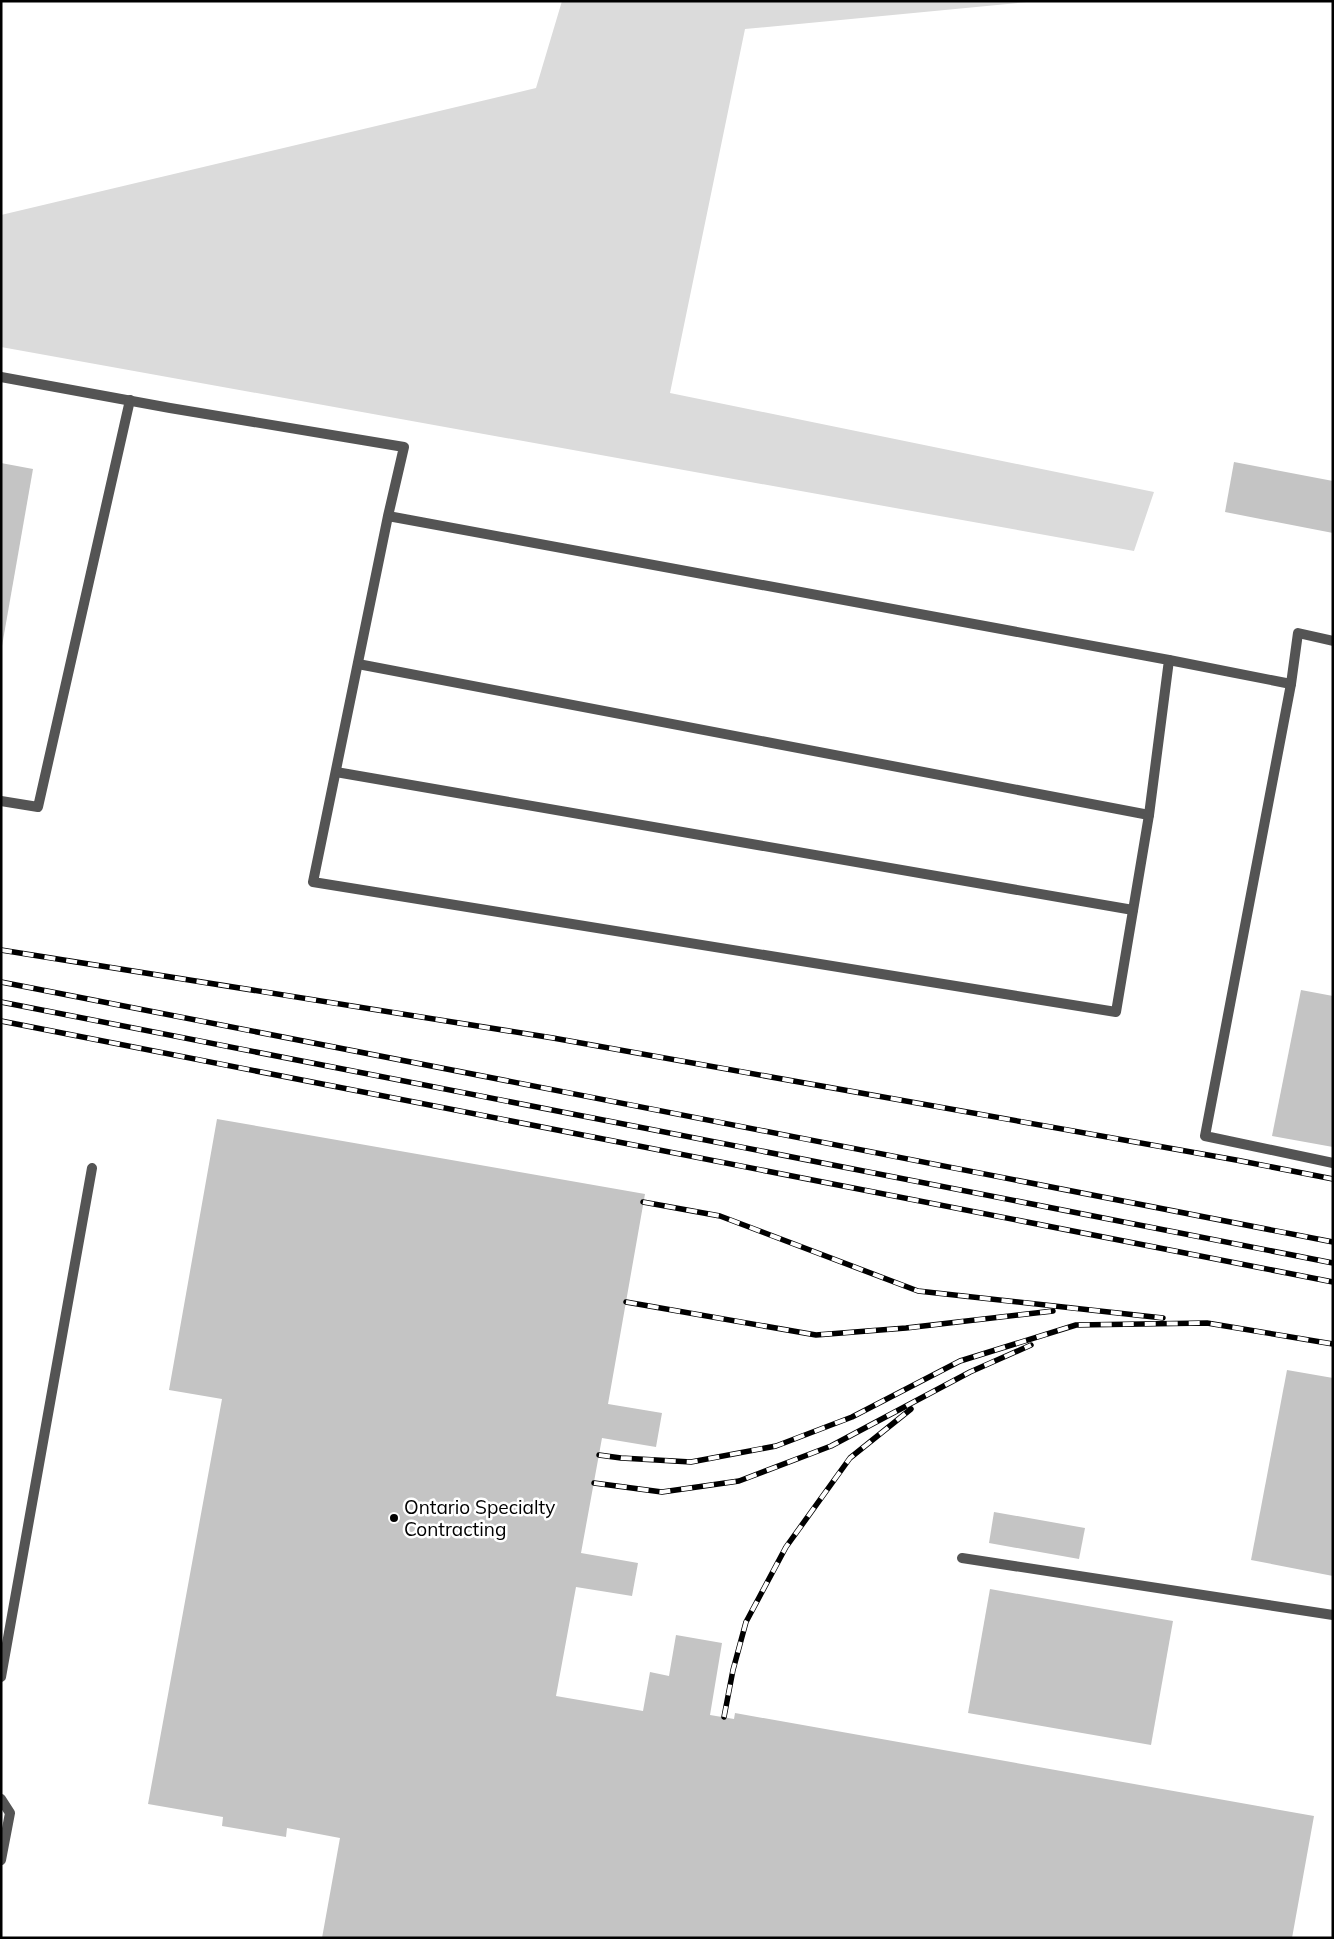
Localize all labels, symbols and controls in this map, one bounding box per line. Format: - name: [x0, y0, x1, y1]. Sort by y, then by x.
- place label: Ontario Specialty Contracting: [404, 1495, 555, 1541]
- marker: Ontario Specialty Contracting: [388, 1512, 400, 1524]

